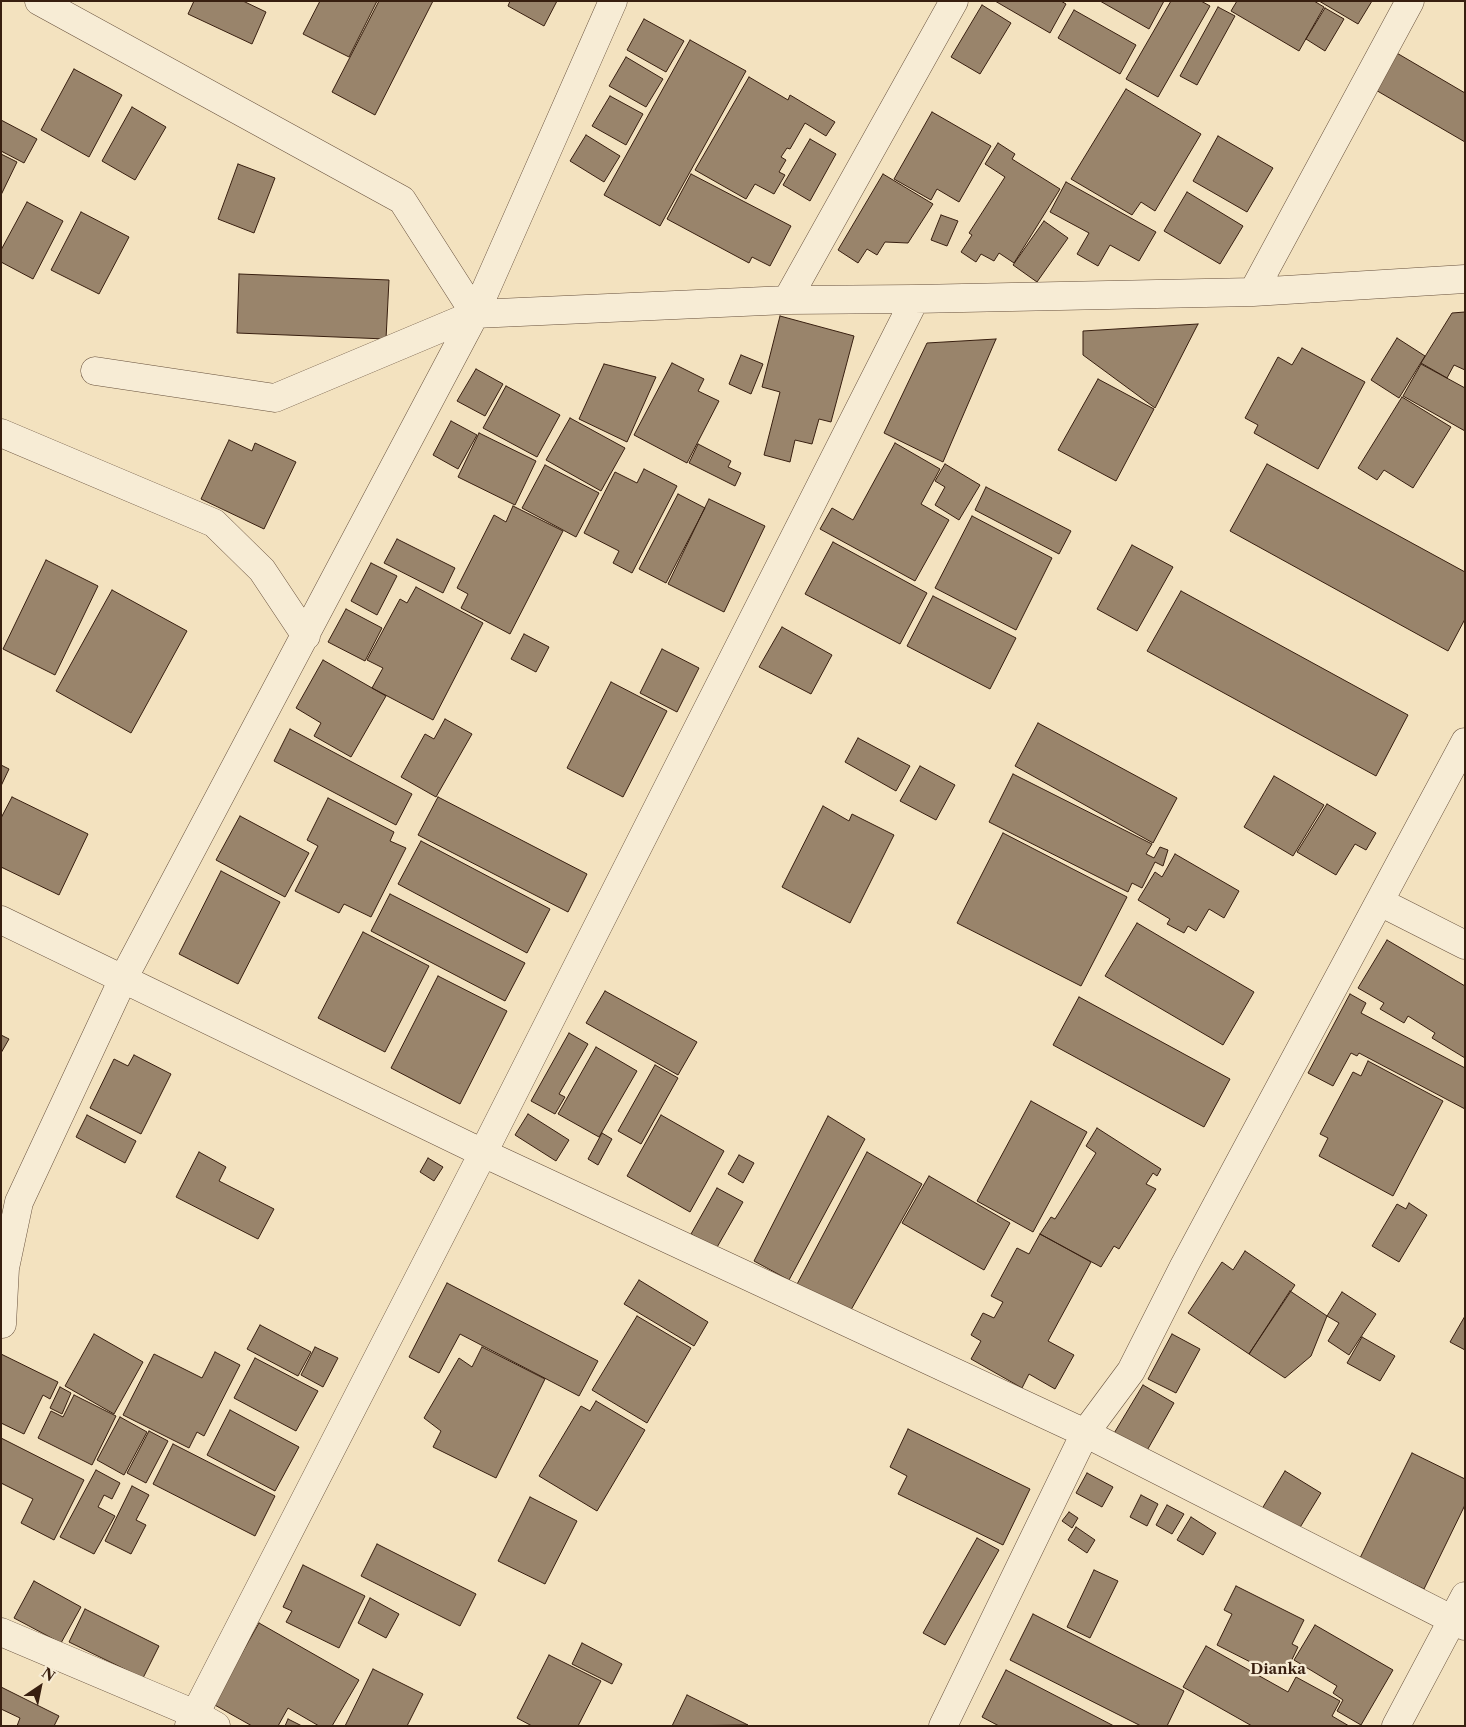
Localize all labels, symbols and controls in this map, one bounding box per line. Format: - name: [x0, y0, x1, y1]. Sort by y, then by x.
- district label: Dianka: [1250, 1661, 1306, 1679]
- north arrow: [15, 1662, 65, 1712]
- text: N: [38, 1664, 58, 1685]

